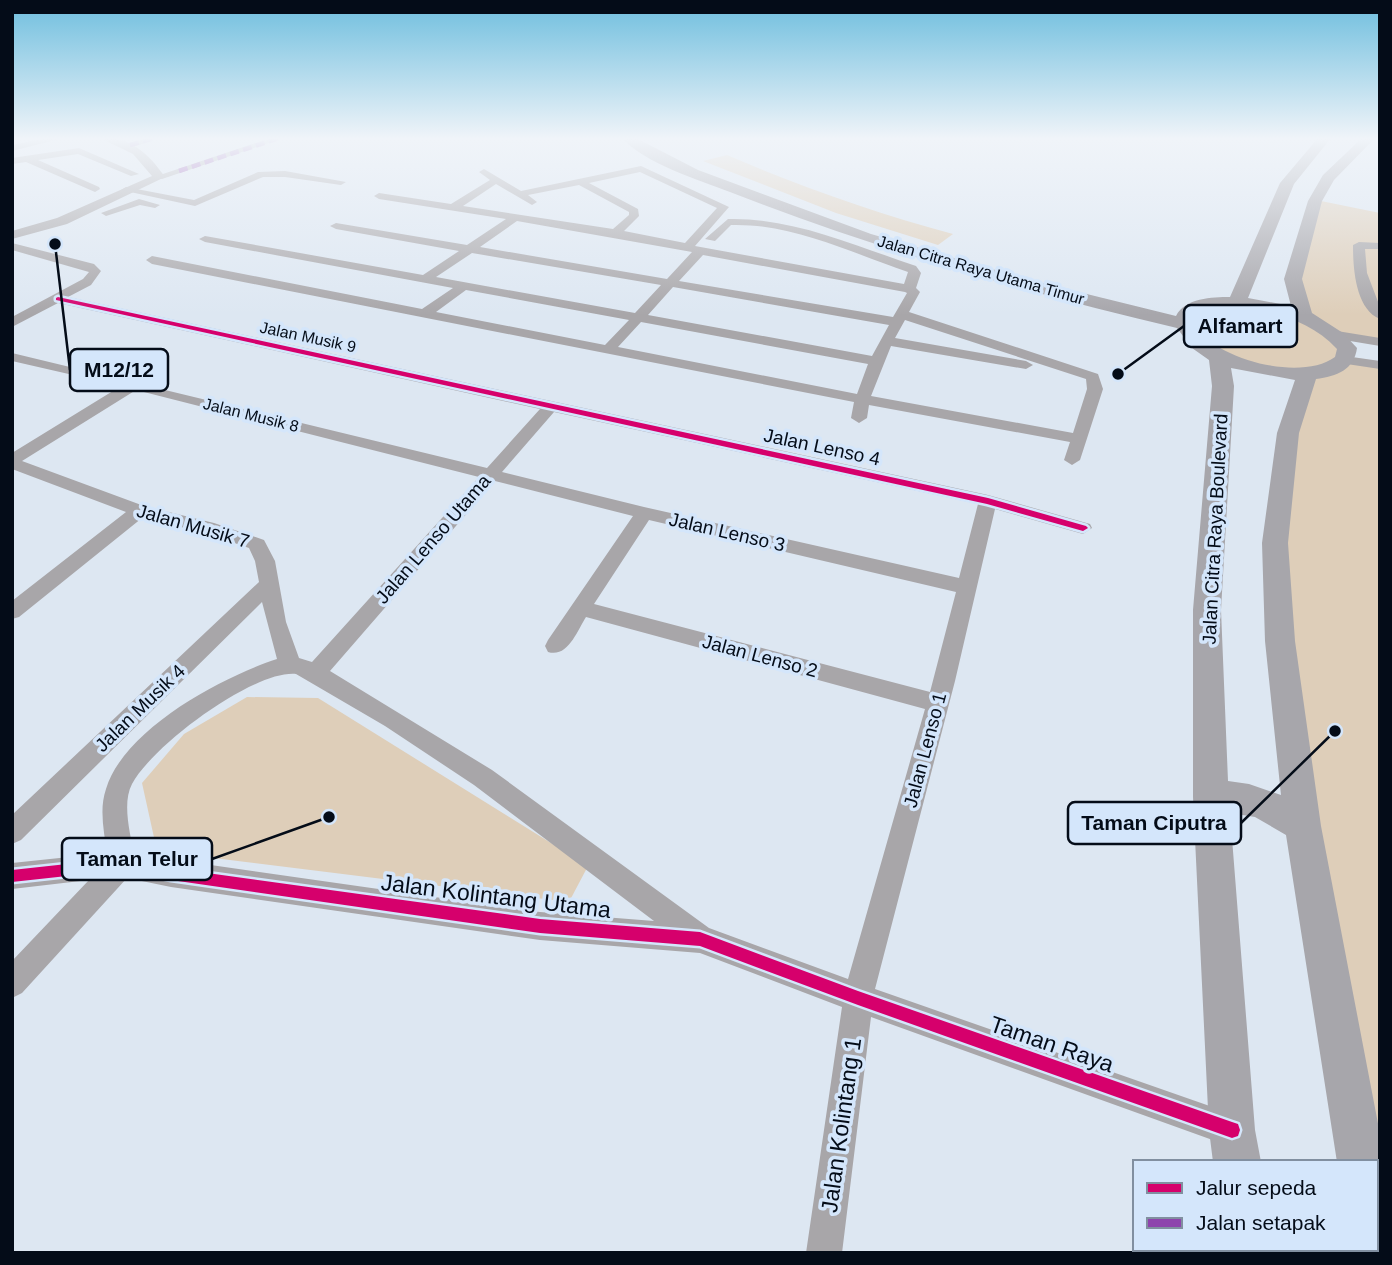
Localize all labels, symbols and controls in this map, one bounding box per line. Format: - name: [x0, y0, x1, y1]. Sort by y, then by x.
- street label: Jalan Citra Raya Utama Timur: [876, 232, 1087, 308]
- callout: Alfamart: [1184, 305, 1297, 347]
- text: Alfamart: [1197, 314, 1283, 337]
- street label: Jalan Musik 9: [258, 319, 358, 356]
- callout: M12/12: [70, 349, 168, 391]
- text: M12/12: [84, 358, 154, 381]
- street label: Jalan Musik 8: [201, 395, 301, 435]
- street label: Jalan Citra Raya Boulevard: [1198, 413, 1232, 645]
- street label: Jalan Lenso 4: [762, 424, 882, 470]
- street label: Jalan Lenso Utama: [371, 470, 495, 608]
- street label: Jalan Musik 7: [134, 500, 252, 552]
- street label: Jalan Lenso 3: [667, 508, 787, 556]
- street label: Jalan Lenso 2: [700, 631, 820, 681]
- street label: Jalan Musik 4: [91, 660, 189, 756]
- street label: Jalan Lenso 1: [900, 690, 950, 810]
- callout: Taman Ciputra: [1068, 802, 1241, 844]
- text: Taman Ciputra: [1081, 811, 1227, 834]
- callout: Taman Telur: [62, 838, 212, 880]
- text: Taman Telur: [76, 847, 198, 870]
- street label: Jalan Kolintang Utama: [380, 869, 613, 923]
- street label: Taman Raya: [987, 1011, 1117, 1077]
- street label: Jalan Kolintang 1: [816, 1036, 866, 1214]
- legend: [1133, 1160, 1378, 1251]
- text: Jalur sepeda: [1196, 1176, 1317, 1199]
- text: Jalan setapak: [1196, 1211, 1326, 1234]

